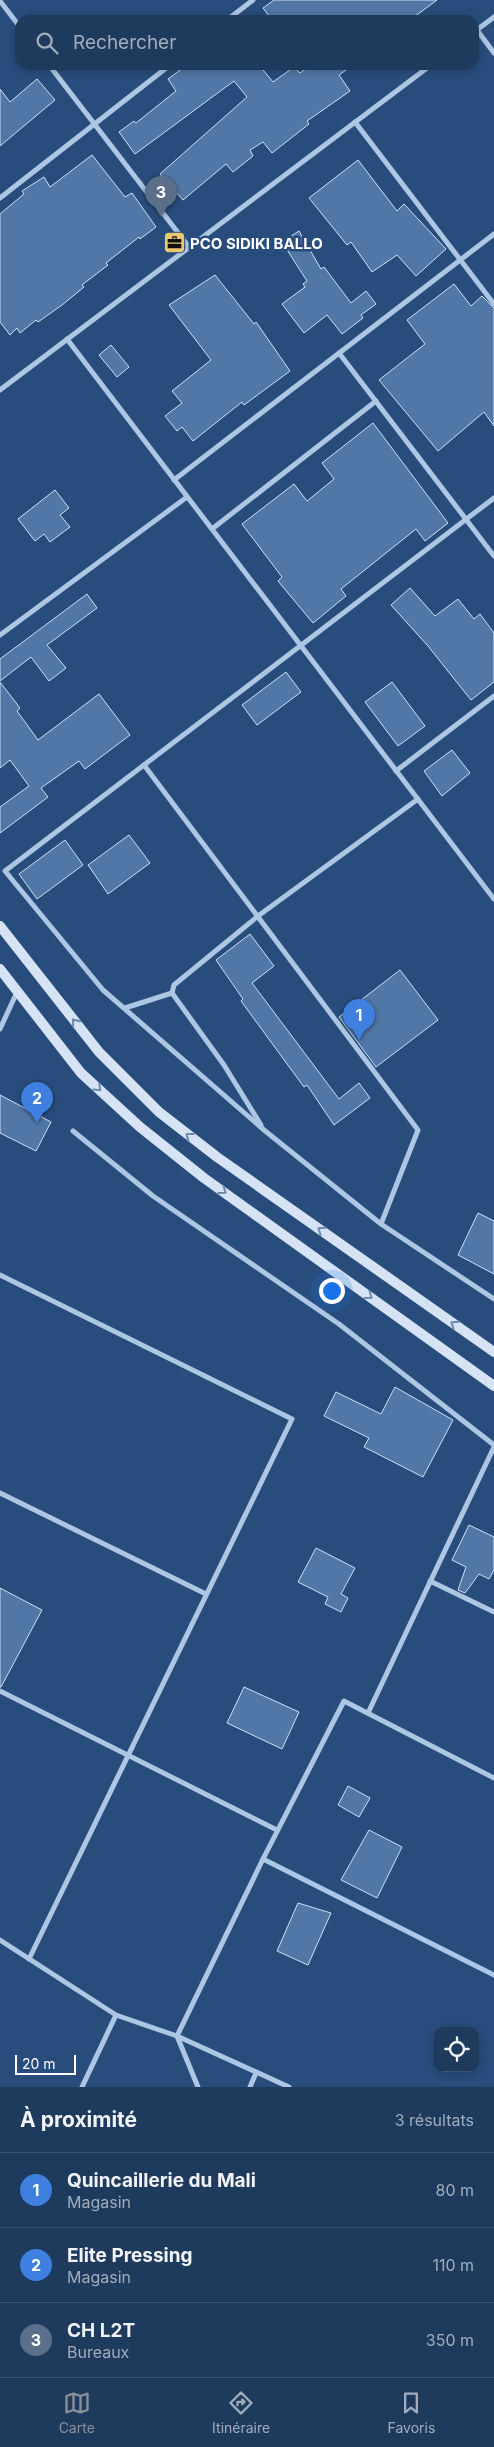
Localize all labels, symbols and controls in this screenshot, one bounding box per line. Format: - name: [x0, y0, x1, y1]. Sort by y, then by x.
- search box: [15, 15, 479, 70]
- icon: search: [33, 29, 61, 57]
- text: Rechercher: [73, 31, 176, 54]
- pin: 3: [145, 176, 177, 217]
- office icon: PCO SIDIKI BALLO: [162, 231, 186, 255]
- place label: PCO SIDIKI BALLO: [190, 234, 323, 253]
- pin: 1: [343, 999, 375, 1040]
- one-way arrow: [71, 1018, 80, 1027]
- pin: 2: [21, 1082, 53, 1123]
- one-way arrow: [92, 1082, 101, 1091]
- one-way arrow: [186, 1133, 195, 1141]
- one-way arrow: [217, 1185, 227, 1194]
- one-way arrow: [318, 1227, 327, 1237]
- your location: [319, 1278, 345, 1304]
- one-way arrow: [363, 1290, 373, 1299]
- one-way arrow: [450, 1321, 460, 1330]
- map controls: [434, 2027, 479, 2072]
- button: locate: [434, 2027, 479, 2072]
- scale bar: [15, 2052, 76, 2075]
- text: 20 m: [22, 2055, 56, 2072]
- text: À proximité: [20, 2107, 137, 2132]
- text: 3 résultats: [395, 2110, 474, 2130]
- text: Quincaillerie du Mali: [67, 2169, 256, 2192]
- text: 1: [33, 2180, 39, 2200]
- text: 80 m: [435, 2180, 474, 2200]
- text: Magasin: [67, 2192, 131, 2212]
- text: Elite Pressing: [67, 2244, 193, 2267]
- text: 2: [31, 2255, 41, 2275]
- text: 110 m: [432, 2255, 474, 2275]
- text: Magasin: [67, 2267, 131, 2287]
- text: CH L2T: [67, 2319, 135, 2342]
- text: 3: [31, 2330, 41, 2350]
- text: 350 m: [426, 2330, 474, 2350]
- text: Bureaux: [67, 2342, 129, 2362]
- tab: Carte: [59, 2389, 95, 2436]
- tab: Itinéraire: [212, 2389, 270, 2436]
- tab: Favoris: [387, 2389, 435, 2436]

